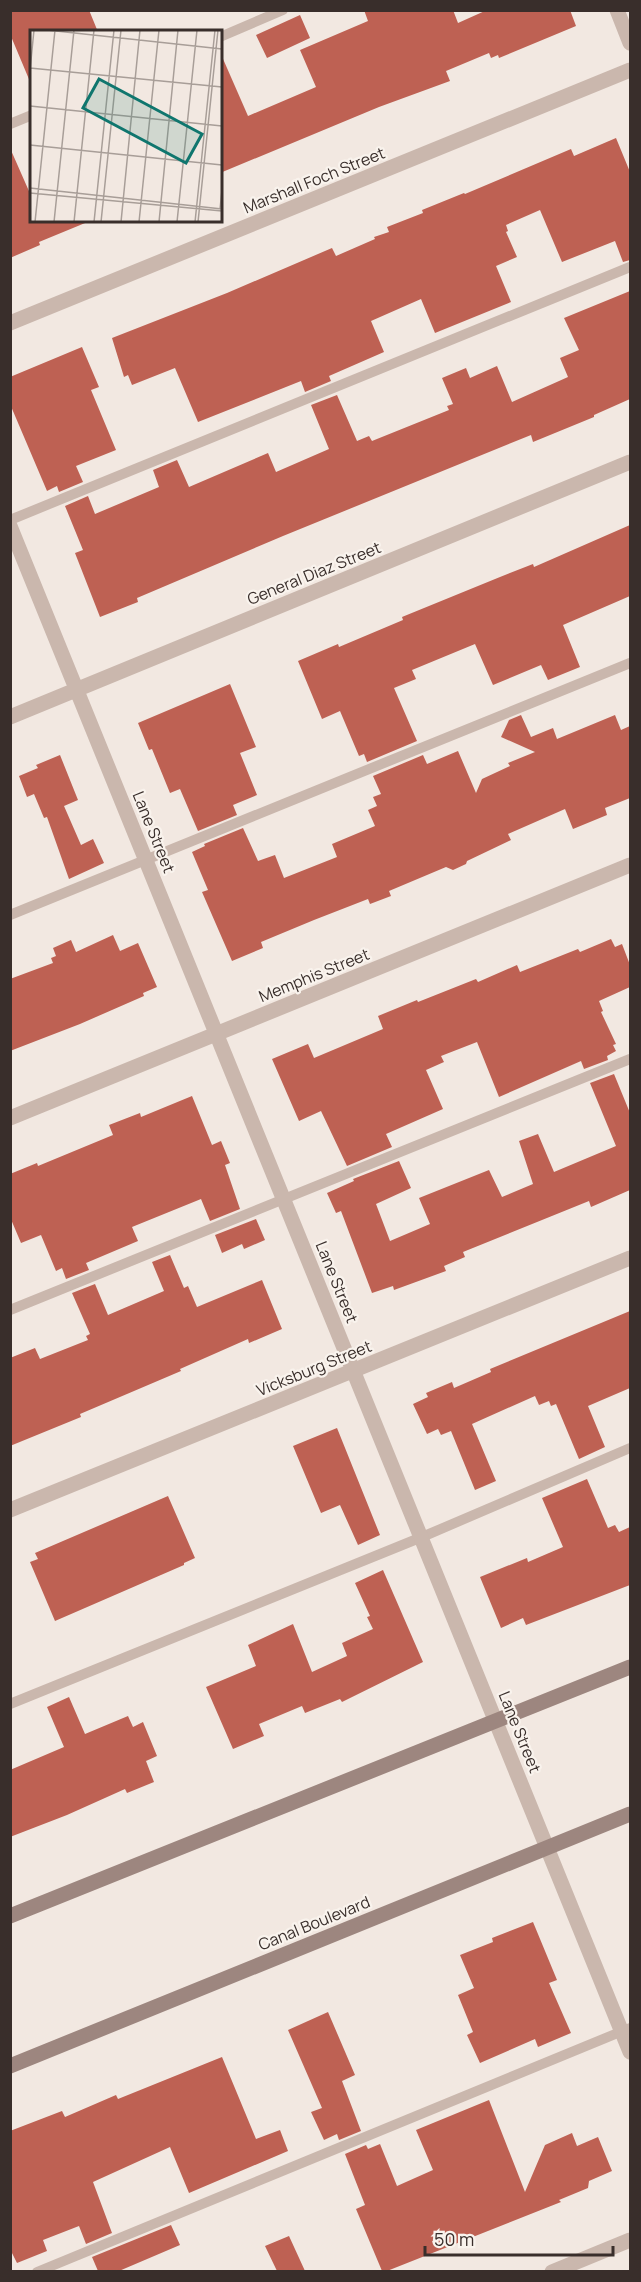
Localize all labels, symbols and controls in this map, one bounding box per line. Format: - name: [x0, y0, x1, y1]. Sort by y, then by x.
- inset map: [30, 30, 222, 222]
- street label: Marshall Foch Street: [240, 142, 388, 218]
- street label: General Diaz Street: [244, 536, 384, 610]
- street label: Lane Street: [128, 788, 180, 876]
- street label: Memphis Street: [255, 943, 373, 1007]
- street label: Lane Street: [311, 1238, 363, 1326]
- street label: Vicksburg Street: [253, 1335, 375, 1401]
- street label: Lane Street: [494, 1688, 546, 1776]
- street label: Canal Boulevard: [255, 1891, 373, 1955]
- scale bar: [425, 2219, 612, 2257]
- text: 50 m: [434, 2227, 474, 2251]

